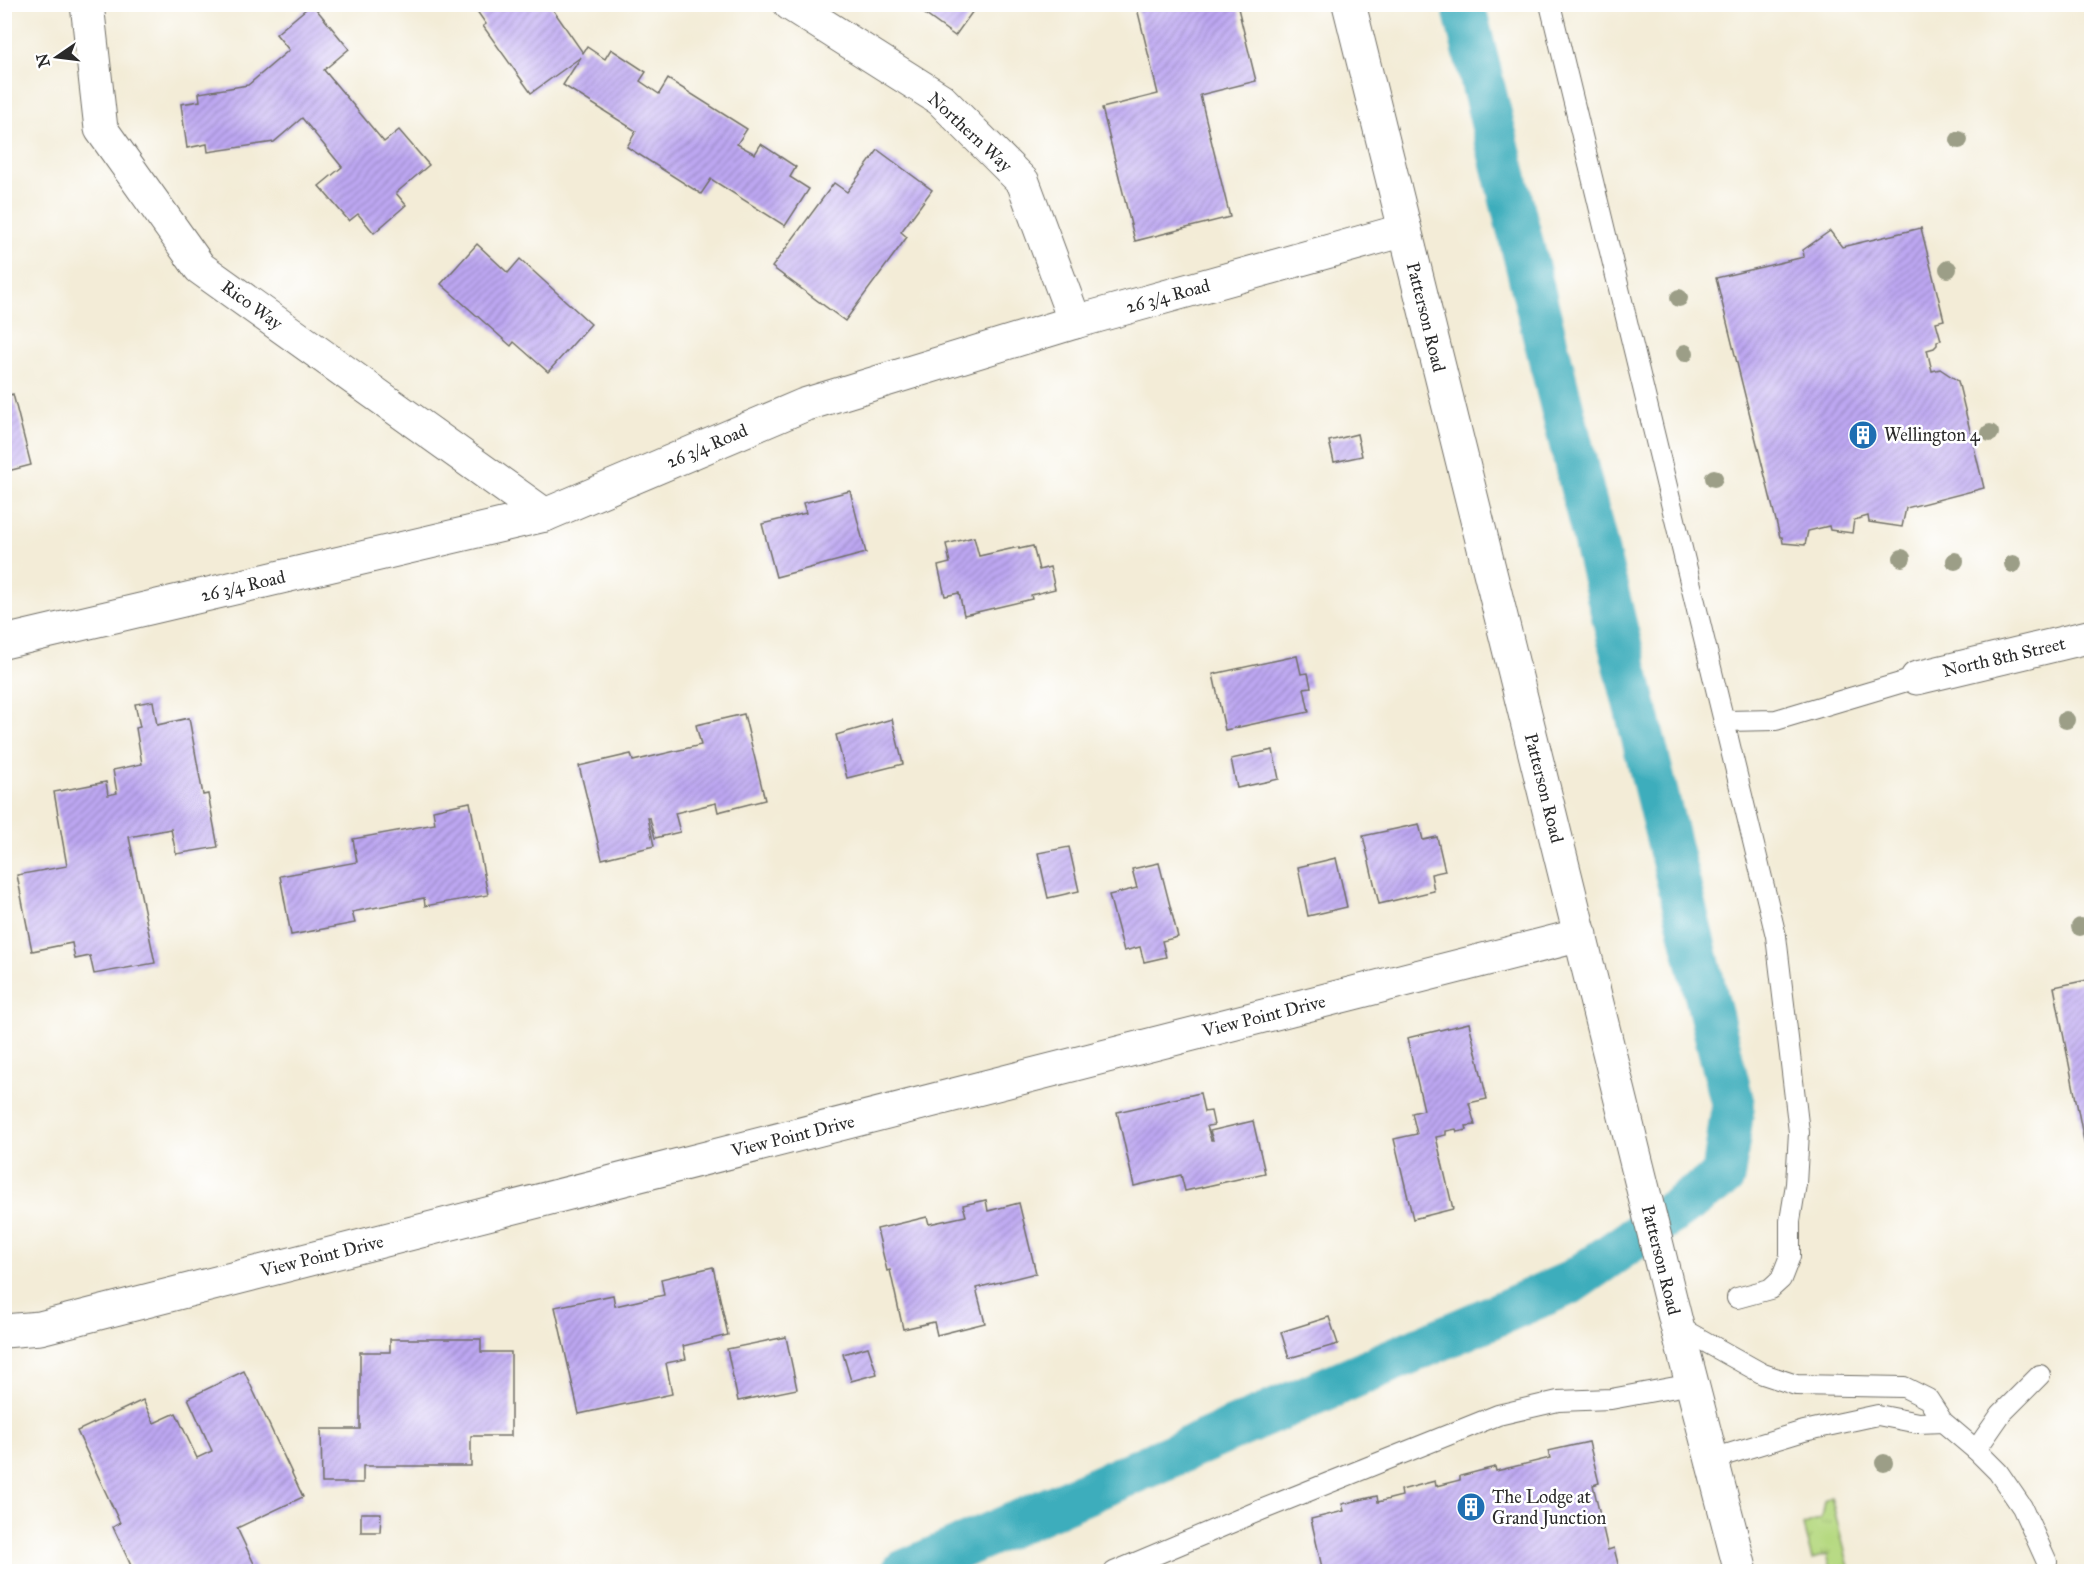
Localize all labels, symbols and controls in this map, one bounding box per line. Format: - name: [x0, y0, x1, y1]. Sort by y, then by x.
- north arrow: [27, 27, 87, 87]
- text: N: [32, 51, 54, 69]
- street label: Northern Way: [923, 87, 1017, 177]
- street label: Patterson Road: [1402, 260, 1450, 374]
- street label: 26 3/4 Road: [1124, 274, 1212, 318]
- street label: Rico Way: [217, 275, 287, 335]
- street label: 26 3/4 Road: [663, 419, 751, 473]
- building icon: Wellington 4: [1847, 419, 1879, 451]
- place label: Wellington 4: [1884, 424, 1981, 447]
- street label: 26 3/4 Road: [199, 566, 287, 606]
- street label: North 8th Street: [1940, 632, 2068, 682]
- street label: Patterson Road: [1520, 731, 1568, 845]
- street label: View Point Drive: [1199, 990, 1328, 1042]
- street label: View Point Drive: [728, 1110, 857, 1162]
- street label: Patterson Road: [1637, 1203, 1685, 1317]
- street label: View Point Drive: [257, 1230, 386, 1282]
- place label: The Lodge at Grand Junction: [1492, 1486, 1606, 1530]
- building icon: The Lodge at Grand Junction: [1455, 1491, 1487, 1523]

